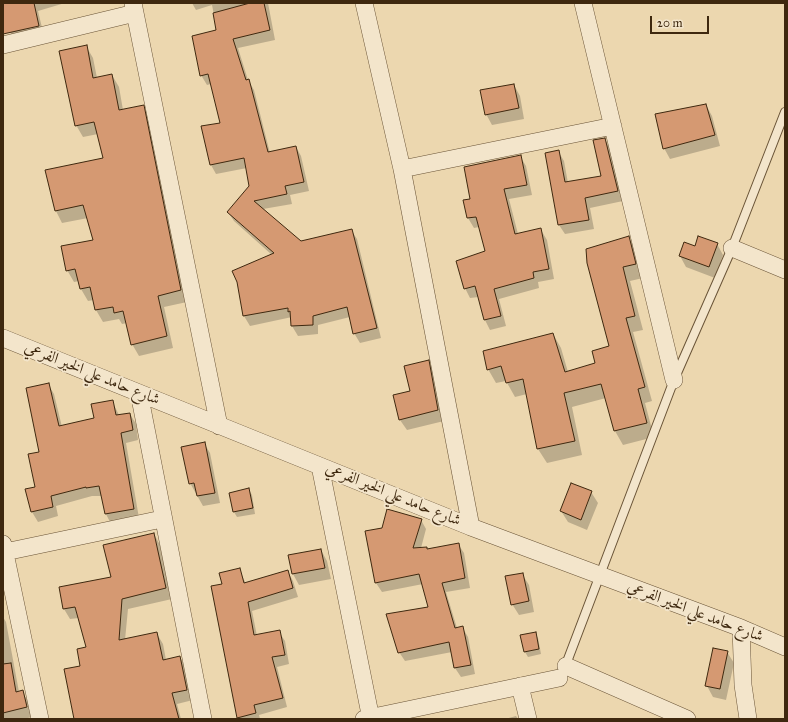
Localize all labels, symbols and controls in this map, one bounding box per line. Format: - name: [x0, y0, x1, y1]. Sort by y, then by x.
- scale bar: [652, 8, 711, 34]
- text: 20 m: [657, 16, 683, 30]
- street label: شارع حامد علي الخير الفرعي: [21, 338, 163, 410]
- street label: شارع حامد علي الخير الفرعي: [322, 459, 464, 531]
- street label: شارع حامد علي الخير الفرعي: [624, 577, 766, 647]

